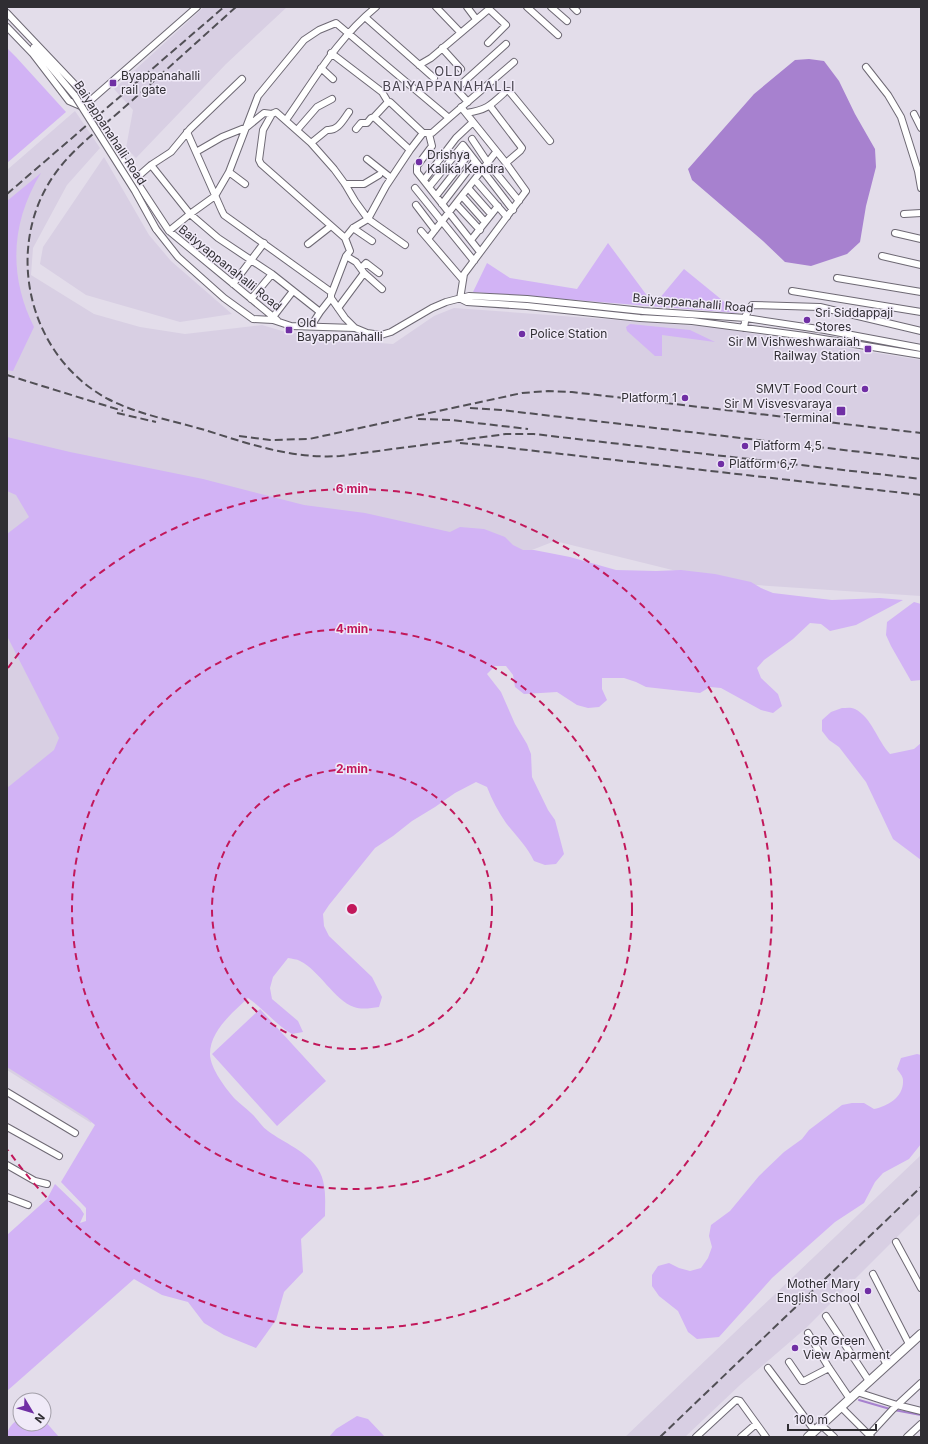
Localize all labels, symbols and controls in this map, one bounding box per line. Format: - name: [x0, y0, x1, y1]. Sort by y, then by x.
- district label: OLD BAIYAPPANAHALLI: [382, 63, 516, 94]
- place label: Byappanahalli rail gate: [121, 68, 200, 97]
- street label: Baiyappanahalli Road: [71, 78, 150, 188]
- marker: Byappanahalli rail gate: [108, 78, 118, 88]
- place label: Drishya Kalika Kendra: [427, 147, 505, 176]
- marker: Drishya Kalika Kendra: [414, 157, 424, 167]
- street label: Baiyyappanahalli Road: [176, 222, 285, 314]
- street label: Baiyappanahalli Road: [632, 290, 754, 315]
- place label: Sri Siddappaji Stores: [815, 305, 893, 334]
- place label: Old Bayappanahalli: [297, 315, 383, 344]
- marker: Sri Siddappaji Stores: [802, 315, 812, 325]
- marker: Old Bayappanahalli: [284, 325, 294, 335]
- place label: Police Station: [530, 326, 607, 341]
- marker: Police Station: [517, 329, 527, 339]
- place label: Sir M Vishweshwaraiah Railway Station: [728, 334, 860, 363]
- marker: Sir M Vishweshwaraiah Railway Station: [863, 344, 873, 354]
- place label: SMVT Food Court: [756, 381, 857, 396]
- marker: SMVT Food Court: [860, 384, 870, 394]
- place label: Platform 1: [621, 390, 677, 405]
- marker: Platform 1: [680, 393, 690, 403]
- place label: Sir M Visvesvaraya Terminal: [724, 396, 832, 425]
- marker: Sir M Visvesvaraya Terminal: [835, 405, 847, 417]
- place label: Platform 4,5: [753, 438, 822, 453]
- marker: Platform 4,5: [740, 441, 750, 451]
- place label: Platform 6,7: [729, 456, 797, 471]
- marker: Platform 6,7: [716, 459, 726, 469]
- text: 6 min: [336, 481, 368, 496]
- text: 4 min: [336, 621, 368, 636]
- text: 2 min: [336, 761, 368, 776]
- centre of rings: [345, 902, 359, 916]
- place label: Mother Mary English School: [777, 1276, 860, 1305]
- marker: Mother Mary English School: [863, 1286, 873, 1296]
- place label: SGR Green View Aparment: [803, 1333, 890, 1362]
- marker: SGR Green View Aparment: [790, 1343, 800, 1353]
- north arrow: [12, 1392, 52, 1432]
- scale bar: [788, 1406, 876, 1432]
- text: N: [32, 1411, 48, 1426]
- text: 100 m: [794, 1412, 828, 1427]

